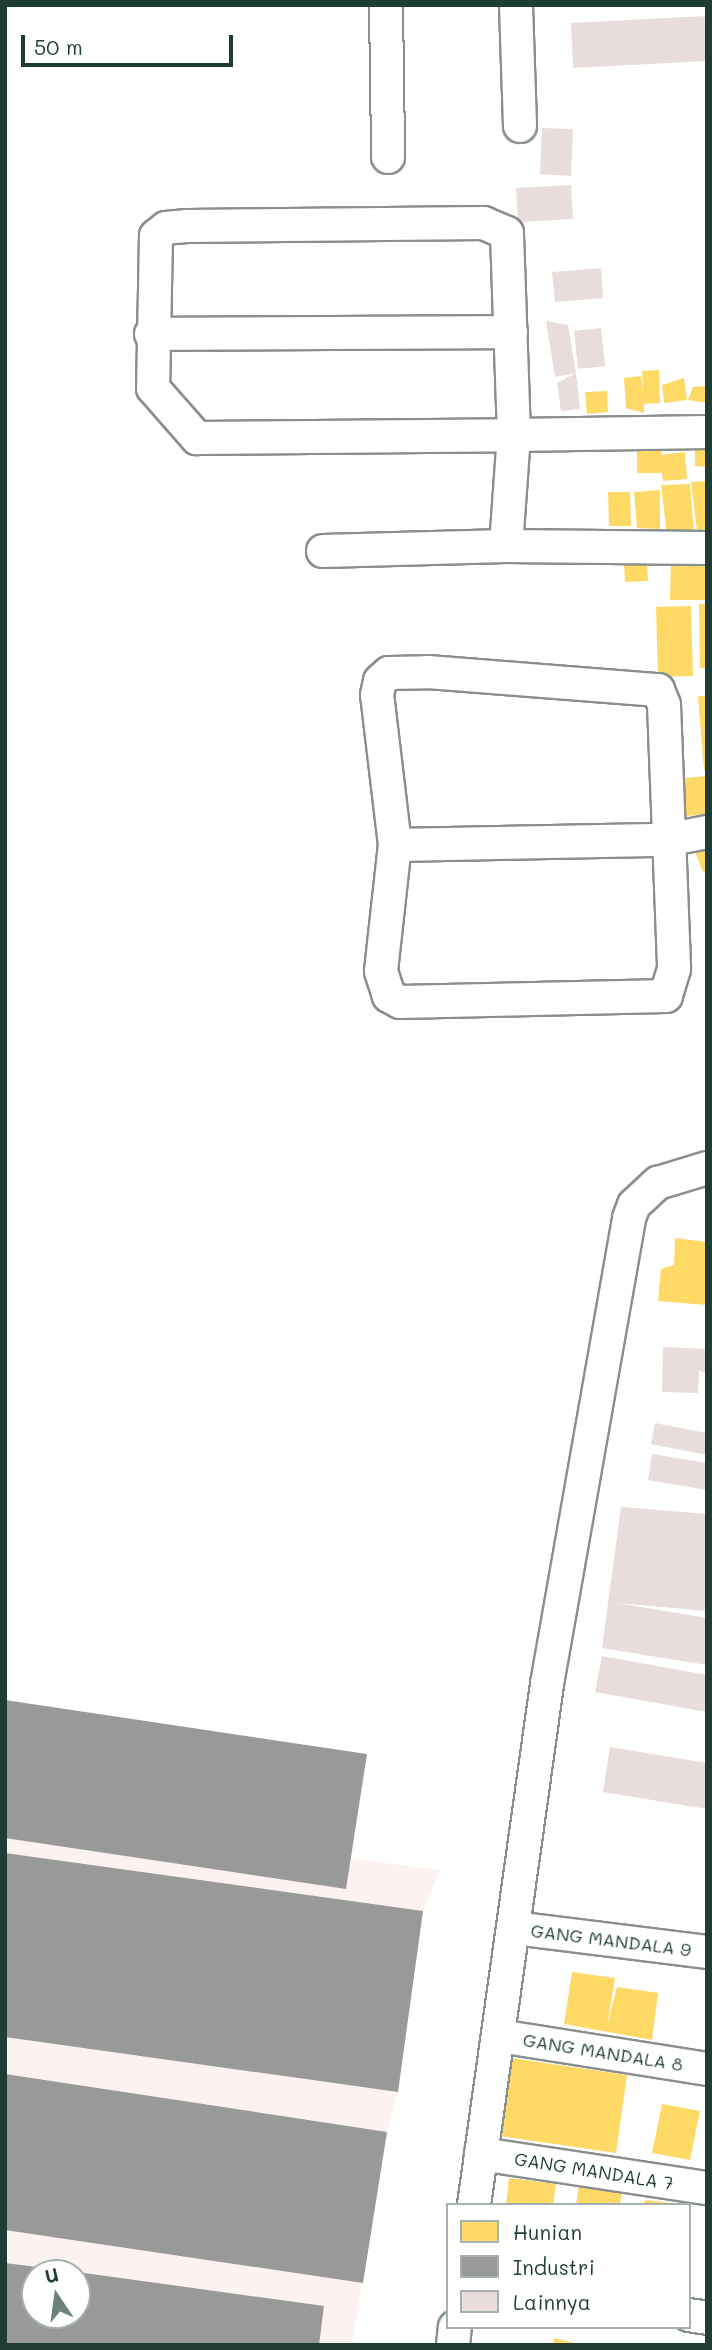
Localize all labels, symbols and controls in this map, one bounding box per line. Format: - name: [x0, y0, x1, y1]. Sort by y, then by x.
- scale bar: [24, 21, 236, 65]
- text: 50 m: [34, 33, 83, 60]
- street label: GANG MANDALA 9: [530, 1919, 692, 1961]
- street label: GANG MANDALA 8: [521, 2029, 685, 2075]
- street label: GANG MANDALA 7: [513, 2148, 675, 2194]
- legend: [446, 2203, 691, 2329]
- text: Hunian: [513, 2218, 582, 2245]
- text: Industri: [513, 2253, 595, 2280]
- north arrow: [21, 2259, 91, 2329]
- text: U: [42, 2261, 61, 2289]
- text: Lainnya: [513, 2288, 591, 2315]

